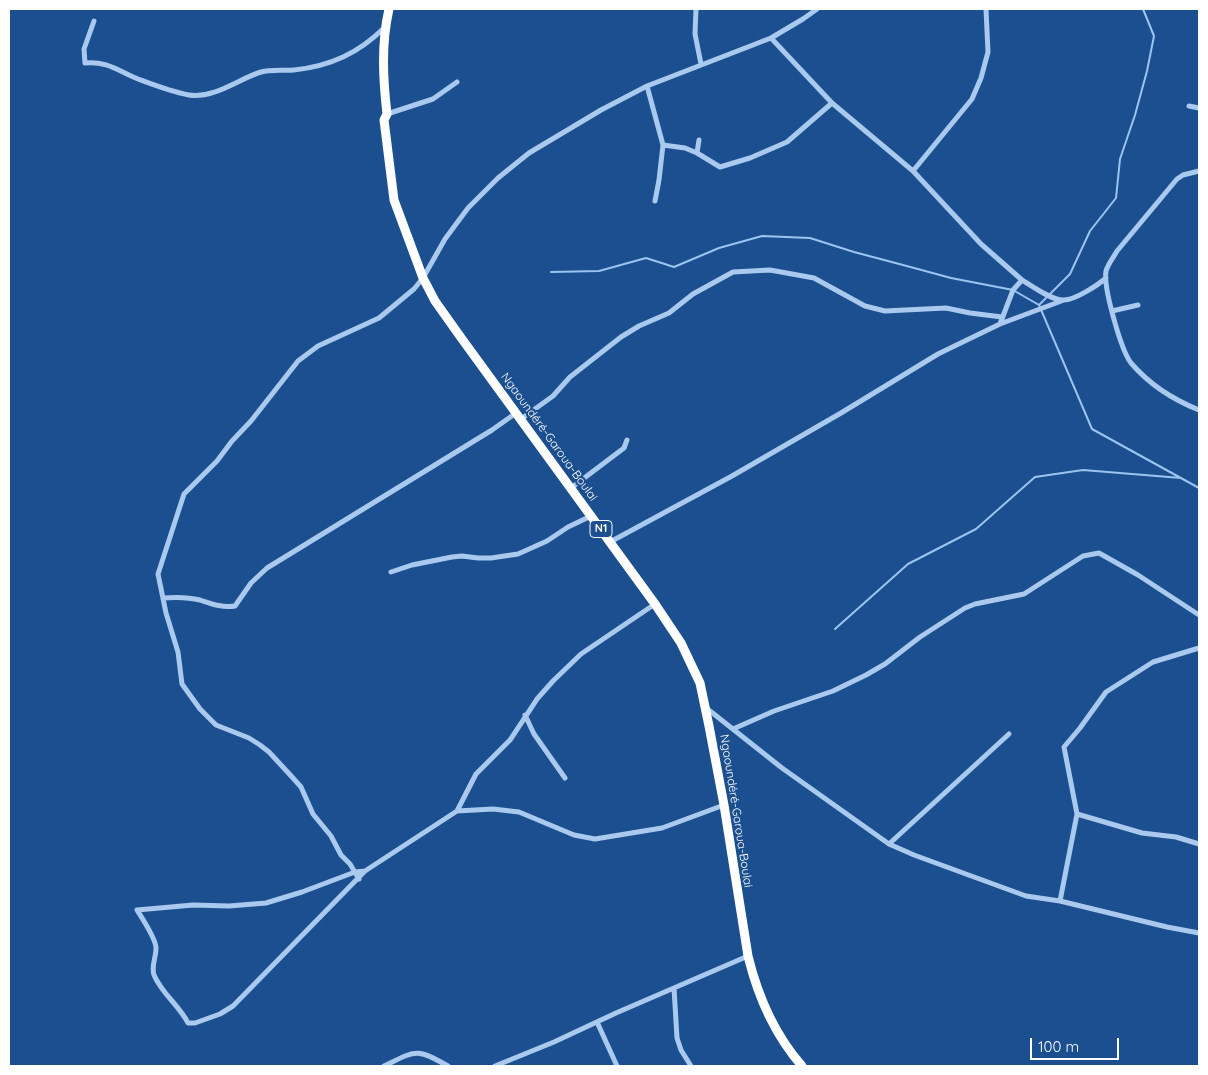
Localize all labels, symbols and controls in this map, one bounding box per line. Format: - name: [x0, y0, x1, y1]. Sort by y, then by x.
- street label: Ngaoundéré-Garoua-Boulai: [498, 370, 600, 504]
- road number: N1: [590, 520, 612, 538]
- street label: Ngaoundéré-Garoua-Boulai: [717, 733, 755, 889]
- scale bar: [1033, 1028, 1122, 1060]
- text: 100 m: [1038, 1037, 1079, 1056]

